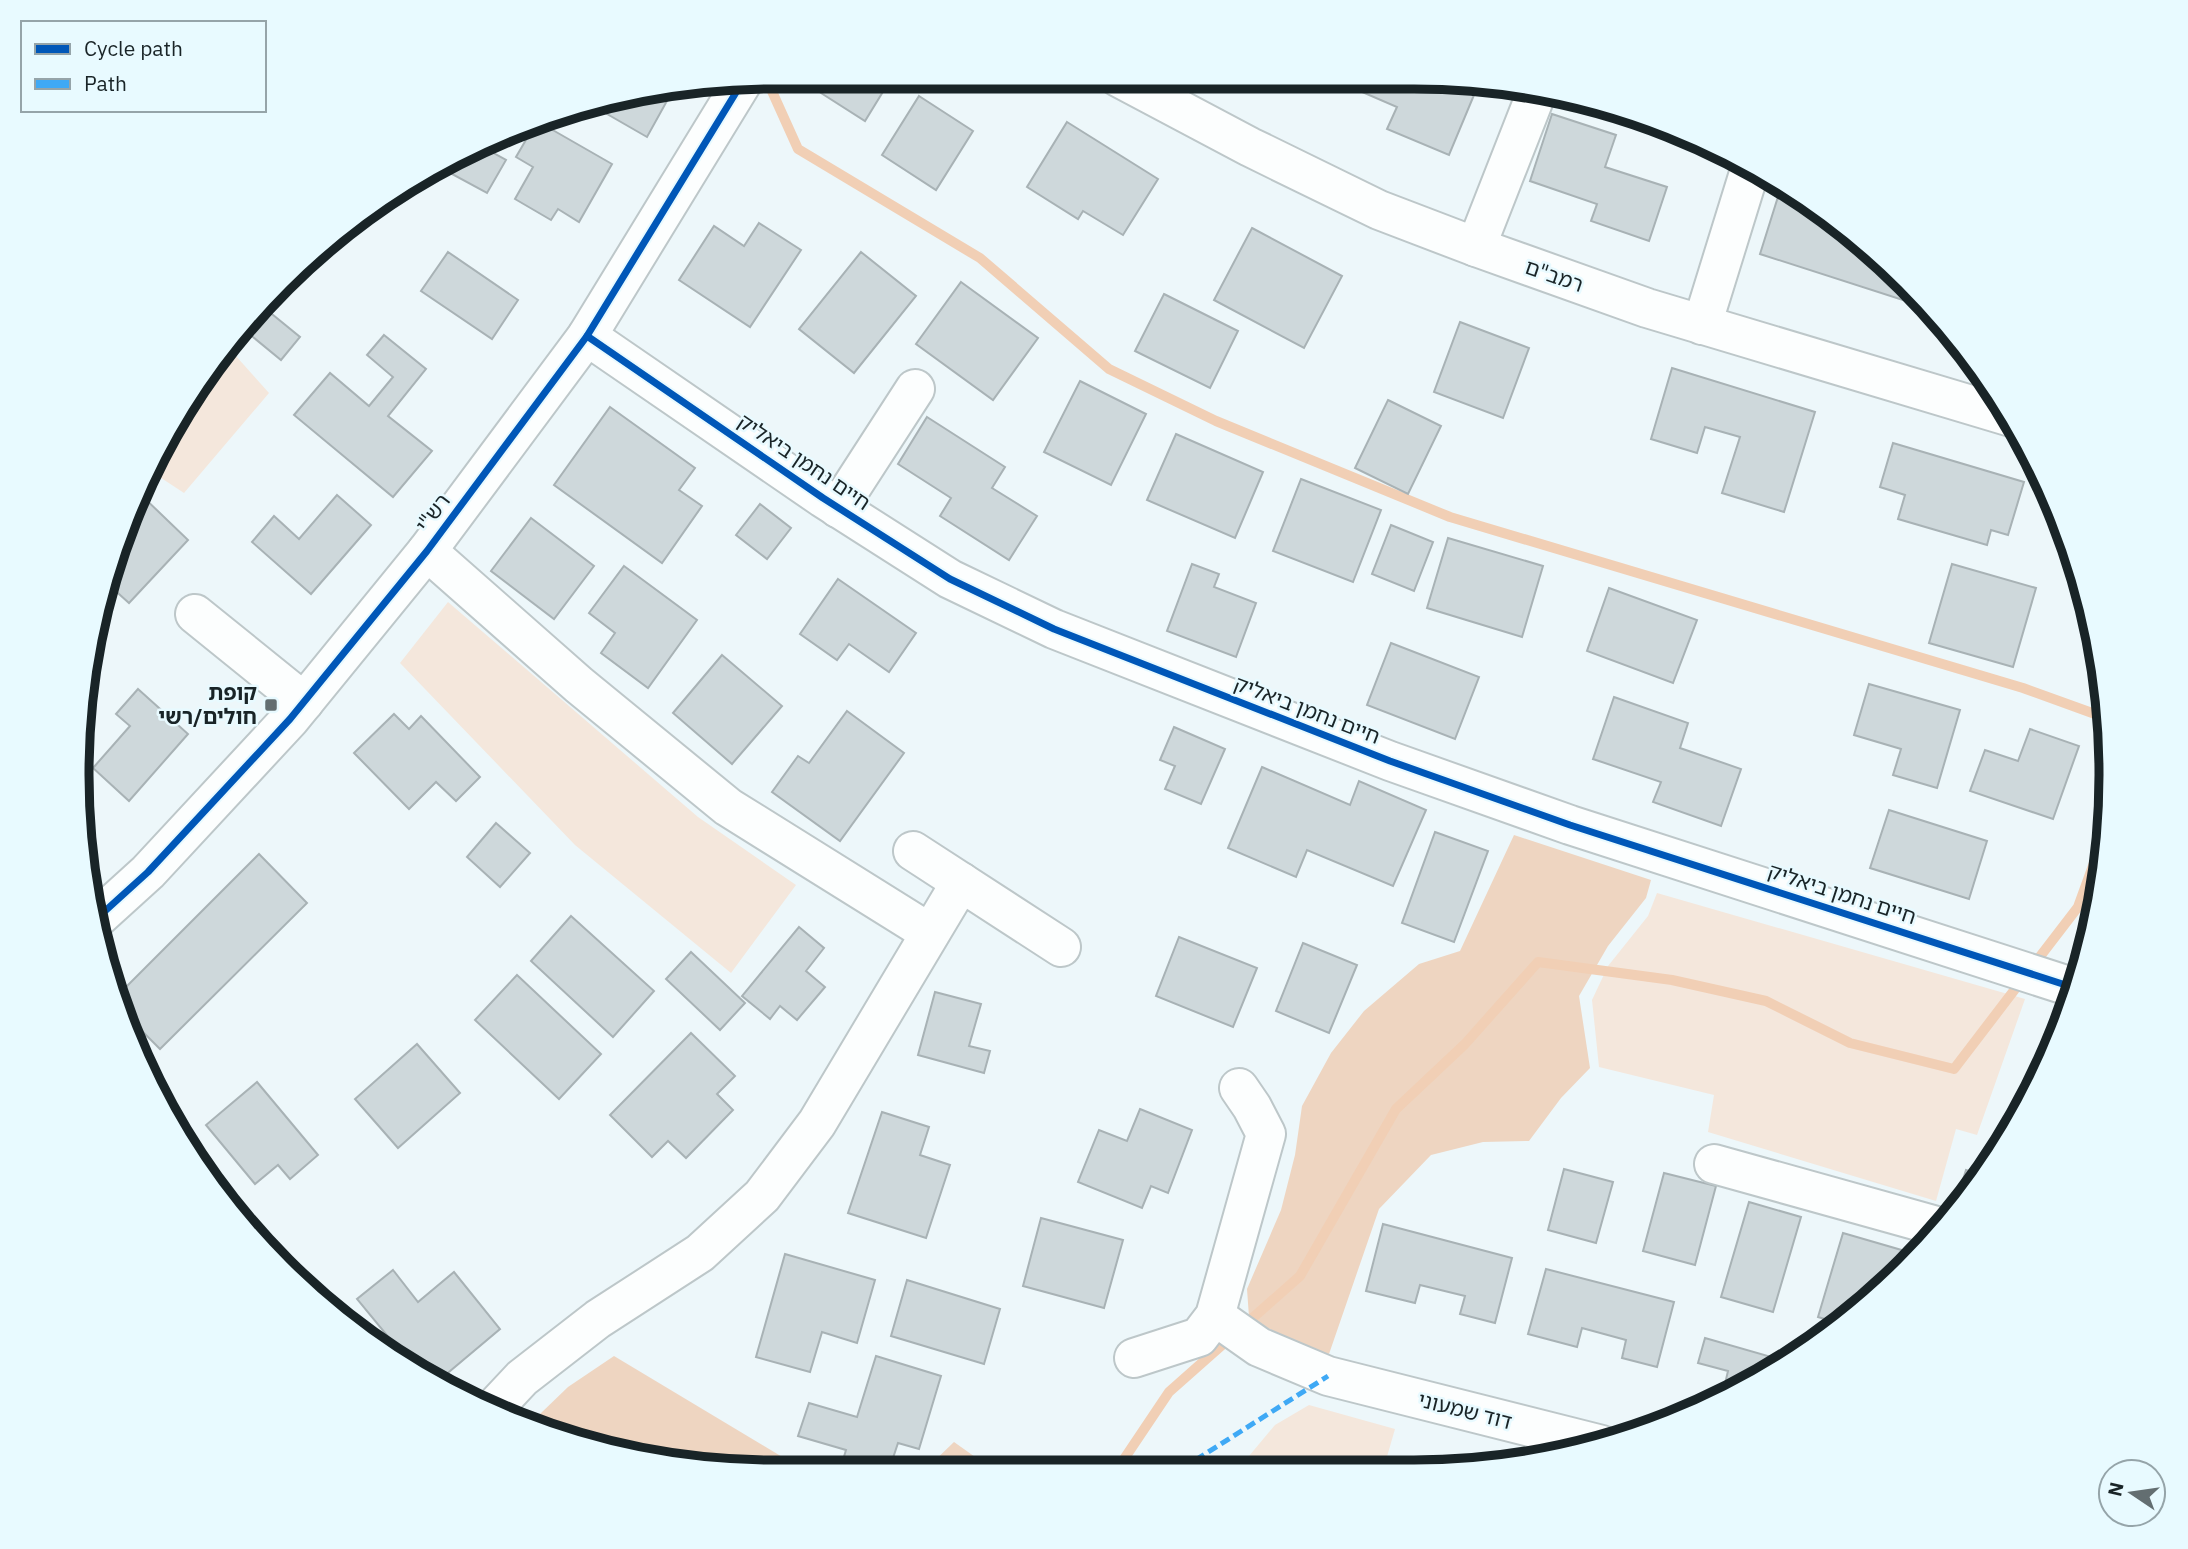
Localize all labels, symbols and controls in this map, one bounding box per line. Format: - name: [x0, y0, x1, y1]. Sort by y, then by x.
- legend: [21, 21, 266, 112]
- text: Cycle path: [84, 34, 183, 62]
- text: Path: [84, 69, 127, 97]
- street label: רמב"ם: [1521, 252, 1587, 298]
- street label: חיים נחמן ביאליק: [733, 406, 876, 516]
- street label: רש"י: [409, 487, 456, 537]
- street label: חיים נחמן ביאליק: [1230, 668, 1384, 750]
- place label: קופת חולים/רשי: [158, 678, 257, 730]
- marker: קופת חולים/רשי: [263, 697, 279, 713]
- street label: חיים נחמן ביאליק: [1765, 856, 1920, 930]
- street label: דוד שמעוני: [1415, 1385, 1515, 1435]
- north arrow: [2097, 1458, 2167, 1528]
- text: N: [2102, 1480, 2129, 1499]

